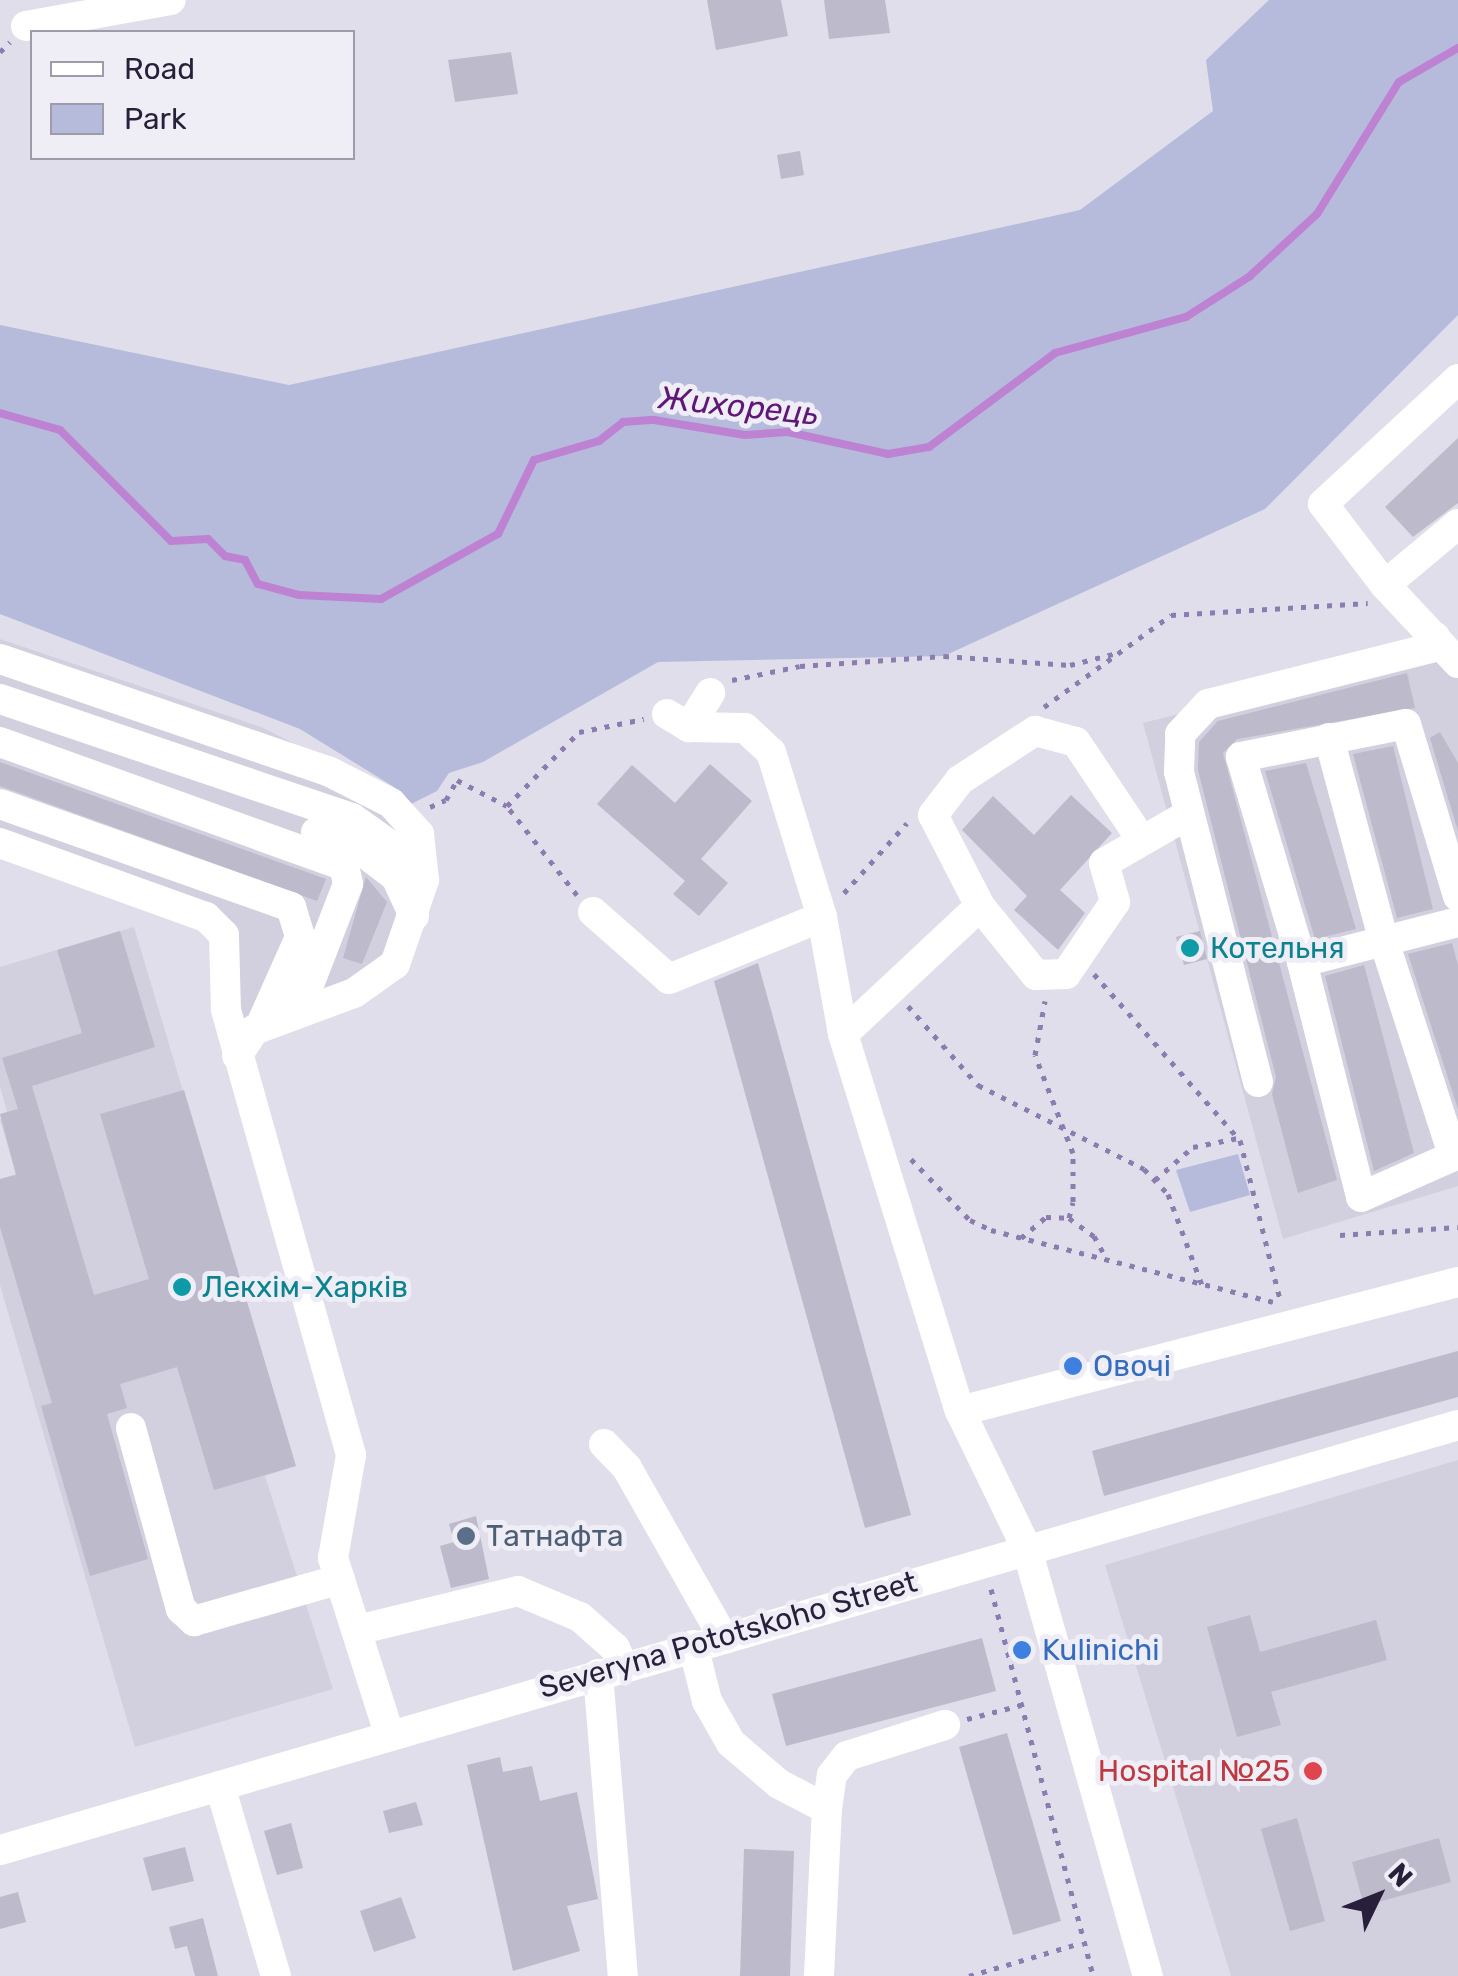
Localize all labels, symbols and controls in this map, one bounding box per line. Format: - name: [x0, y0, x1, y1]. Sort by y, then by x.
- legend: [30, 30, 355, 160]
- text: Road: [124, 51, 195, 87]
- text: Park: [124, 101, 186, 137]
- water label: Жихорець: [656, 378, 820, 434]
- place label: Котельня: [1210, 930, 1345, 966]
- marker: Котельня: [1179, 937, 1201, 959]
- place label: Лекхім-Харків: [202, 1269, 408, 1305]
- marker: Лекхім-Харків: [171, 1276, 193, 1298]
- place label: Овочі: [1093, 1348, 1171, 1384]
- marker: Овочі: [1062, 1355, 1084, 1377]
- place label: Татнафта: [486, 1518, 624, 1554]
- marker: Татнафта: [455, 1525, 477, 1547]
- street label: Severyna Pototskoho Street: [535, 1564, 921, 1706]
- place label: Kulinichi: [1042, 1632, 1160, 1668]
- marker: Kulinichi: [1011, 1639, 1033, 1661]
- place label: Hospital №25: [1098, 1753, 1290, 1789]
- marker: Hospital №25: [1300, 1758, 1326, 1784]
- north arrow: [1328, 1846, 1428, 1946]
- text: N: [1381, 1857, 1419, 1894]

